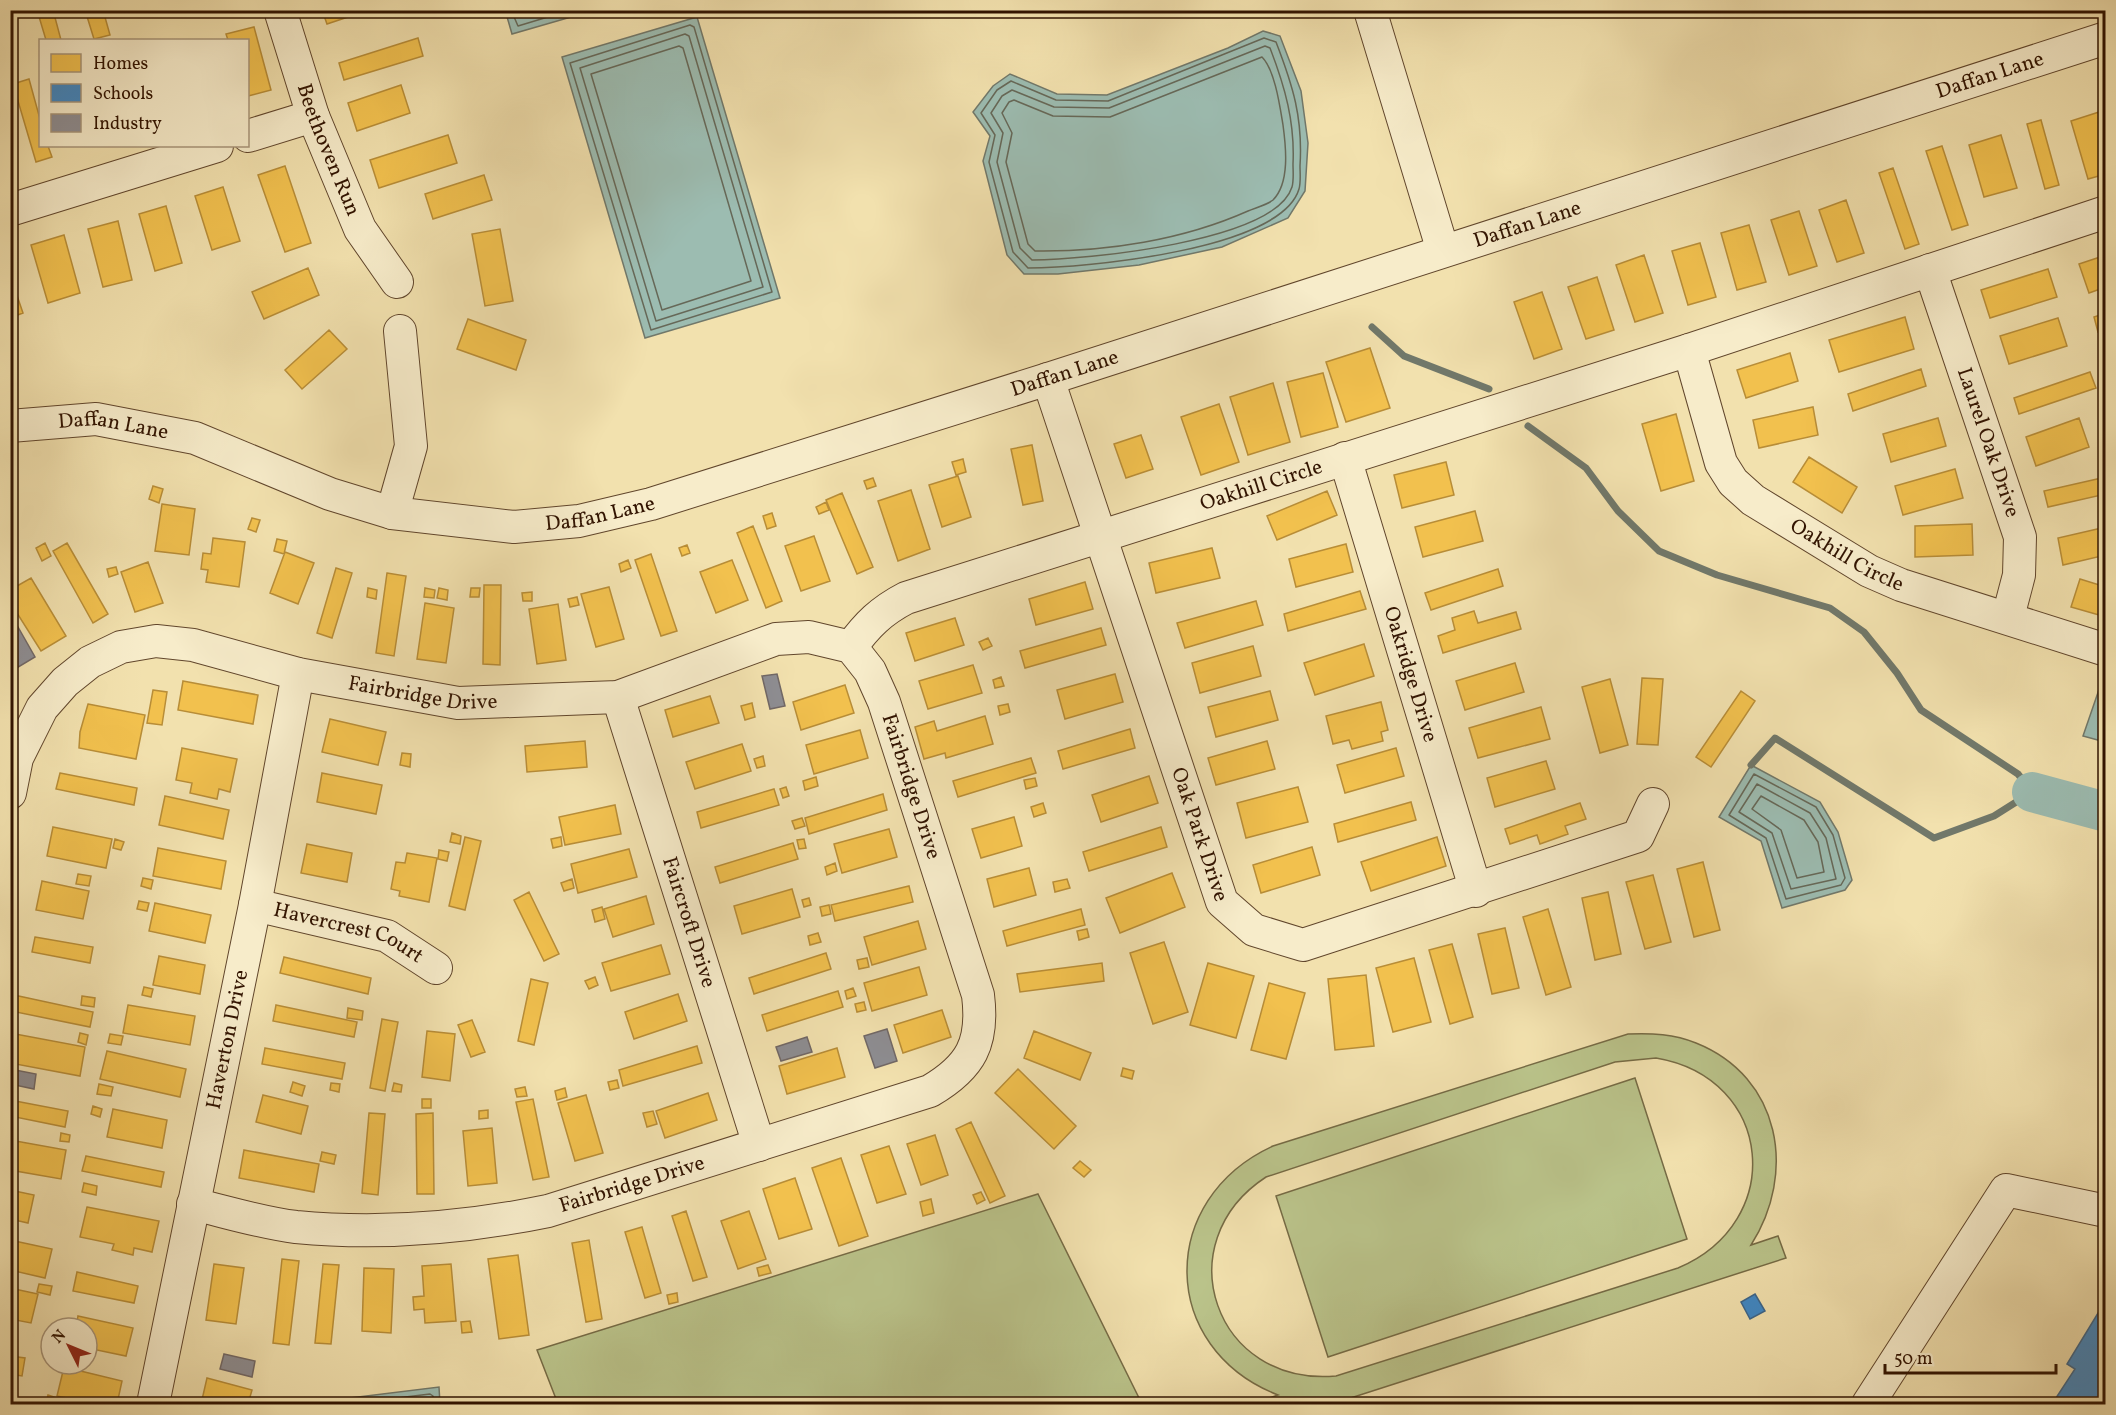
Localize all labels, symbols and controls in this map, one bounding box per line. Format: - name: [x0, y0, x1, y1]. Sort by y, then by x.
- legend: [39, 39, 249, 147]
- street label: Daffan Lane: [1932, 44, 2048, 106]
- text: Homes: [93, 52, 148, 77]
- street label: Beethoven Run: [289, 80, 368, 220]
- text: Schools: [93, 82, 153, 107]
- text: Industry: [93, 112, 162, 137]
- street label: Daffan Lane: [1470, 194, 1585, 255]
- street label: Daffan Lane: [1007, 343, 1122, 404]
- street label: Laurel Oak Drive: [1949, 364, 2027, 521]
- street label: Daffan Lane: [57, 404, 171, 447]
- street label: Oakhill Circle: [1196, 453, 1326, 518]
- street label: Daffan Lane: [544, 489, 658, 539]
- street label: Oakhill Circle: [1784, 512, 1908, 599]
- street label: Oakridge Drive: [1376, 603, 1445, 746]
- street label: Fairbridge Drive: [346, 669, 498, 718]
- street label: Fairbridge Drive: [874, 710, 948, 863]
- street label: Oak Park Drive: [1164, 763, 1235, 905]
- street label: Faircroft Drive: [655, 853, 723, 991]
- street label: Havercrest Court: [271, 895, 429, 971]
- street label: Haverton Drive: [199, 967, 256, 1112]
- street label: Fairbridge Drive: [556, 1149, 708, 1221]
- north arrow: [39, 1316, 99, 1376]
- text: N: [47, 1325, 72, 1349]
- scale bar: [1885, 1337, 2056, 1375]
- text: 50 m: [1894, 1347, 1933, 1372]

